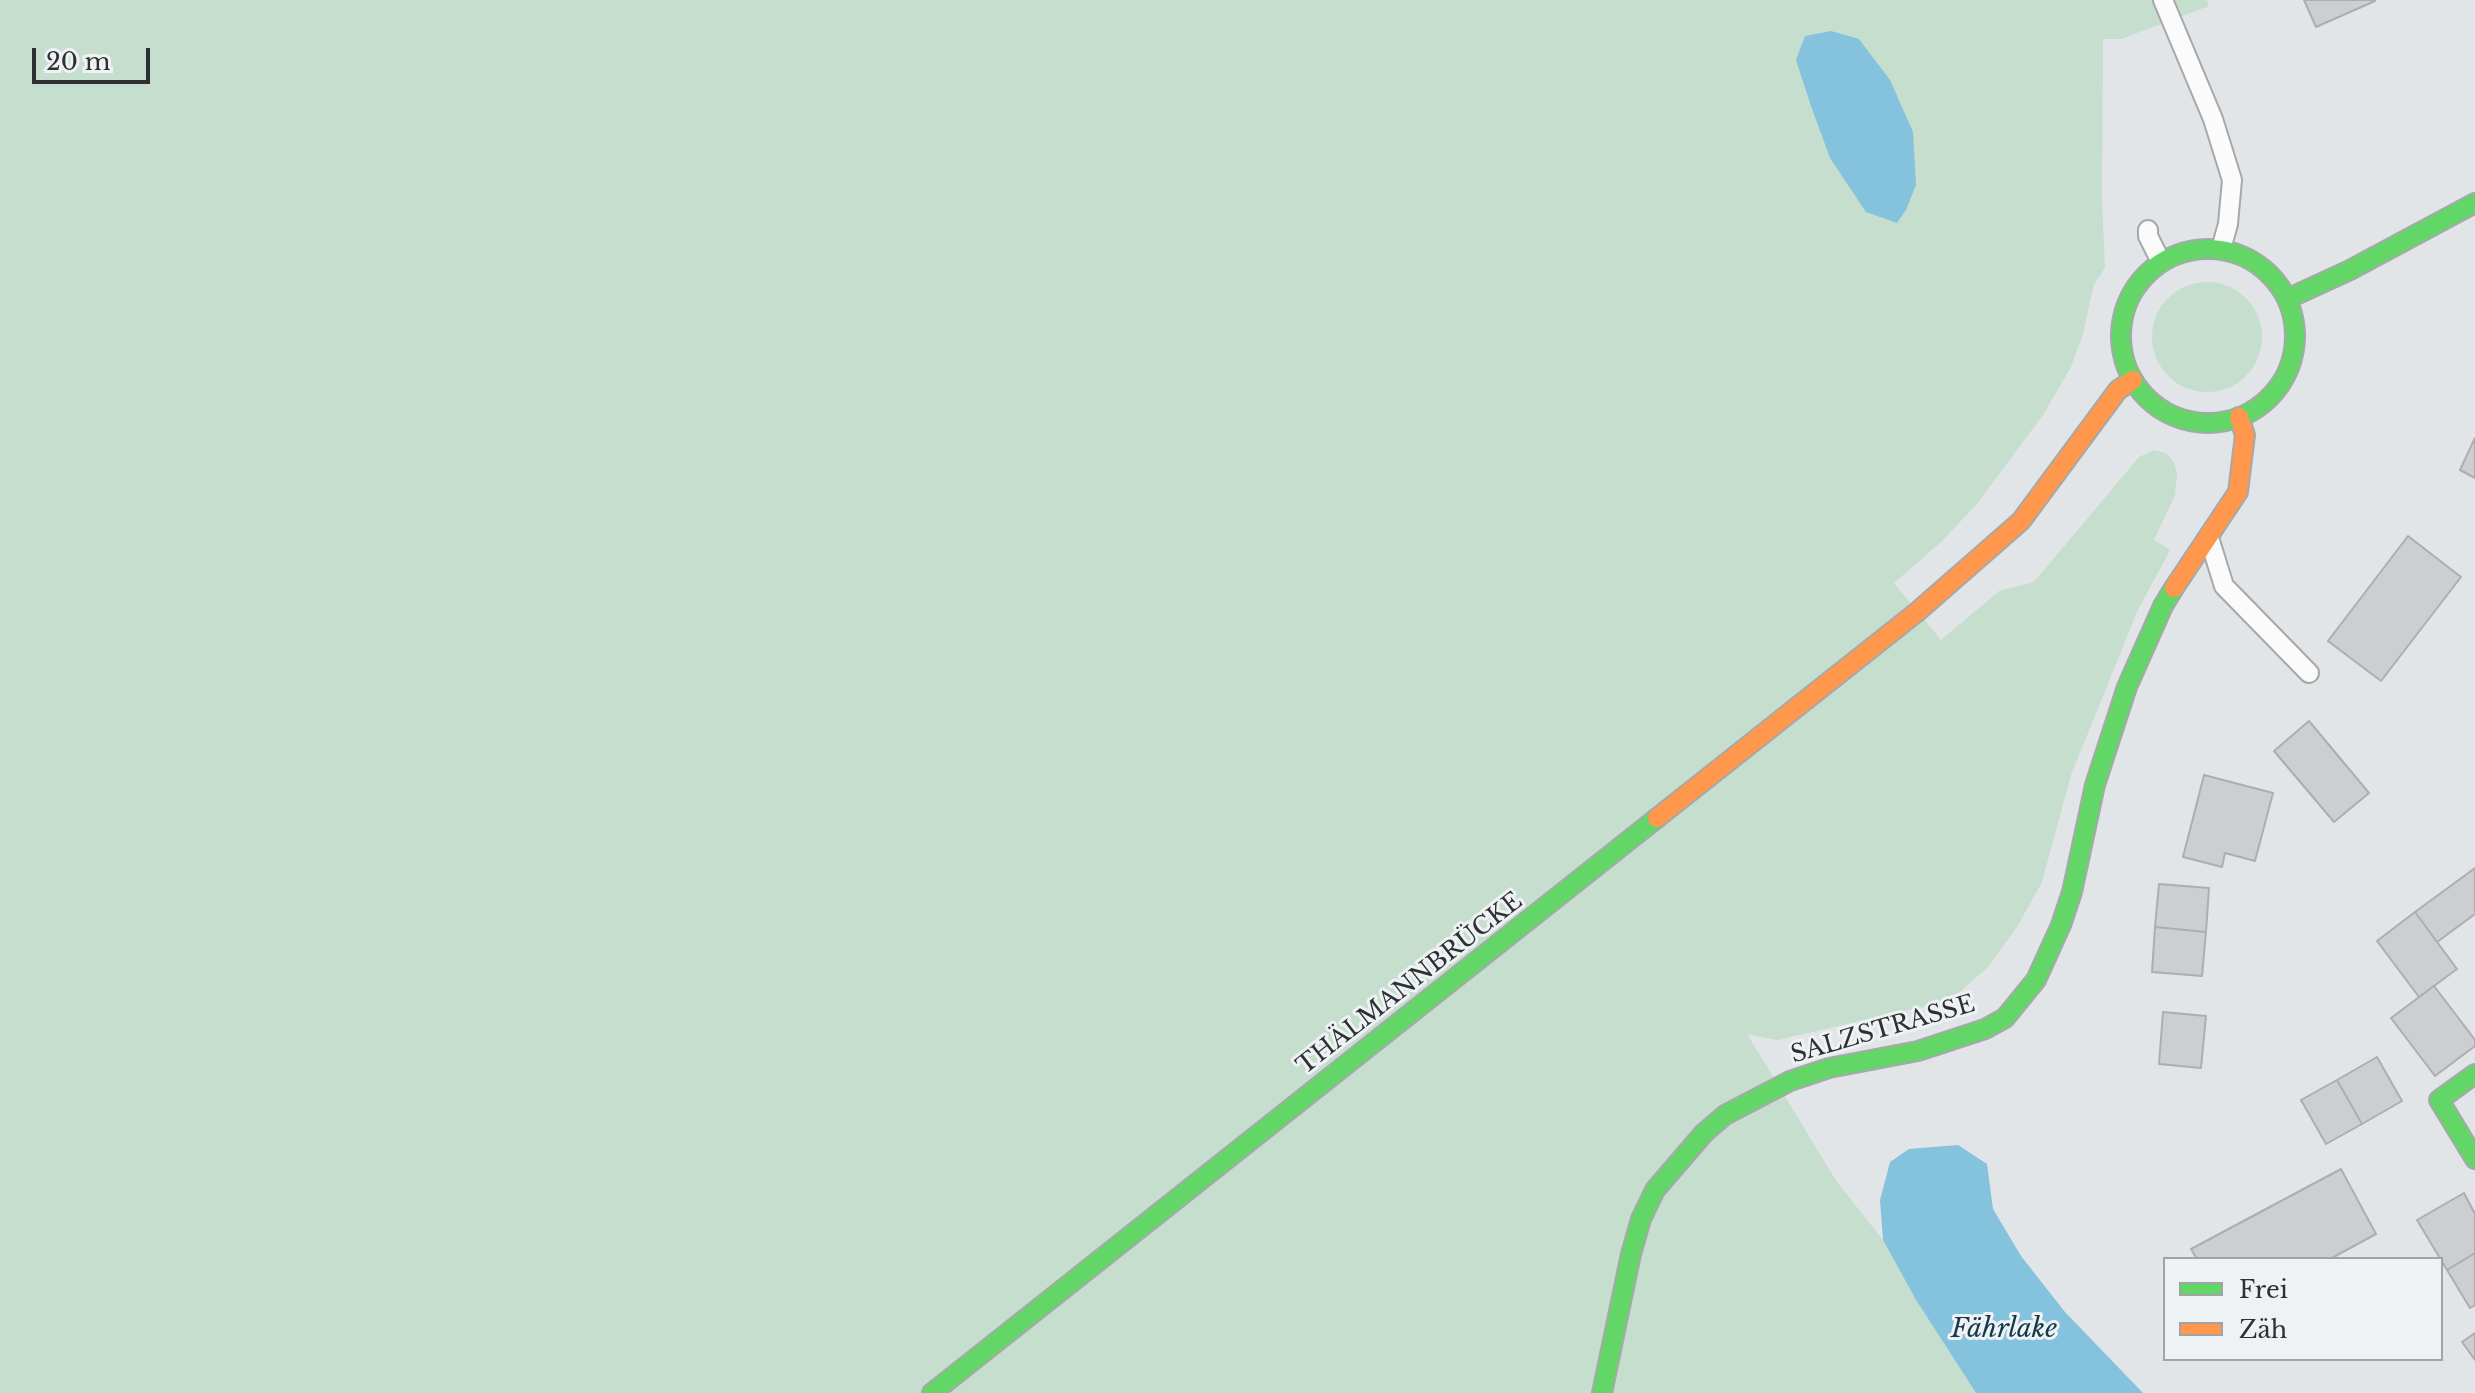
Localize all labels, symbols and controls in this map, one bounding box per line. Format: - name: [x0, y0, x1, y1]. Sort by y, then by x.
- scale bar: [36, 32, 154, 82]
- text: 20 m: [46, 47, 111, 76]
- street label: THÄLMANNBRÜCKE: [1292, 887, 1528, 1081]
- street label: SALZSTRASSE: [1788, 990, 1978, 1070]
- legend: [2163, 1257, 2443, 1361]
- text: Frei: [2239, 1275, 2288, 1304]
- water label: Fährlake: [1951, 1314, 2057, 1346]
- text: Zäh: [2239, 1315, 2287, 1344]

